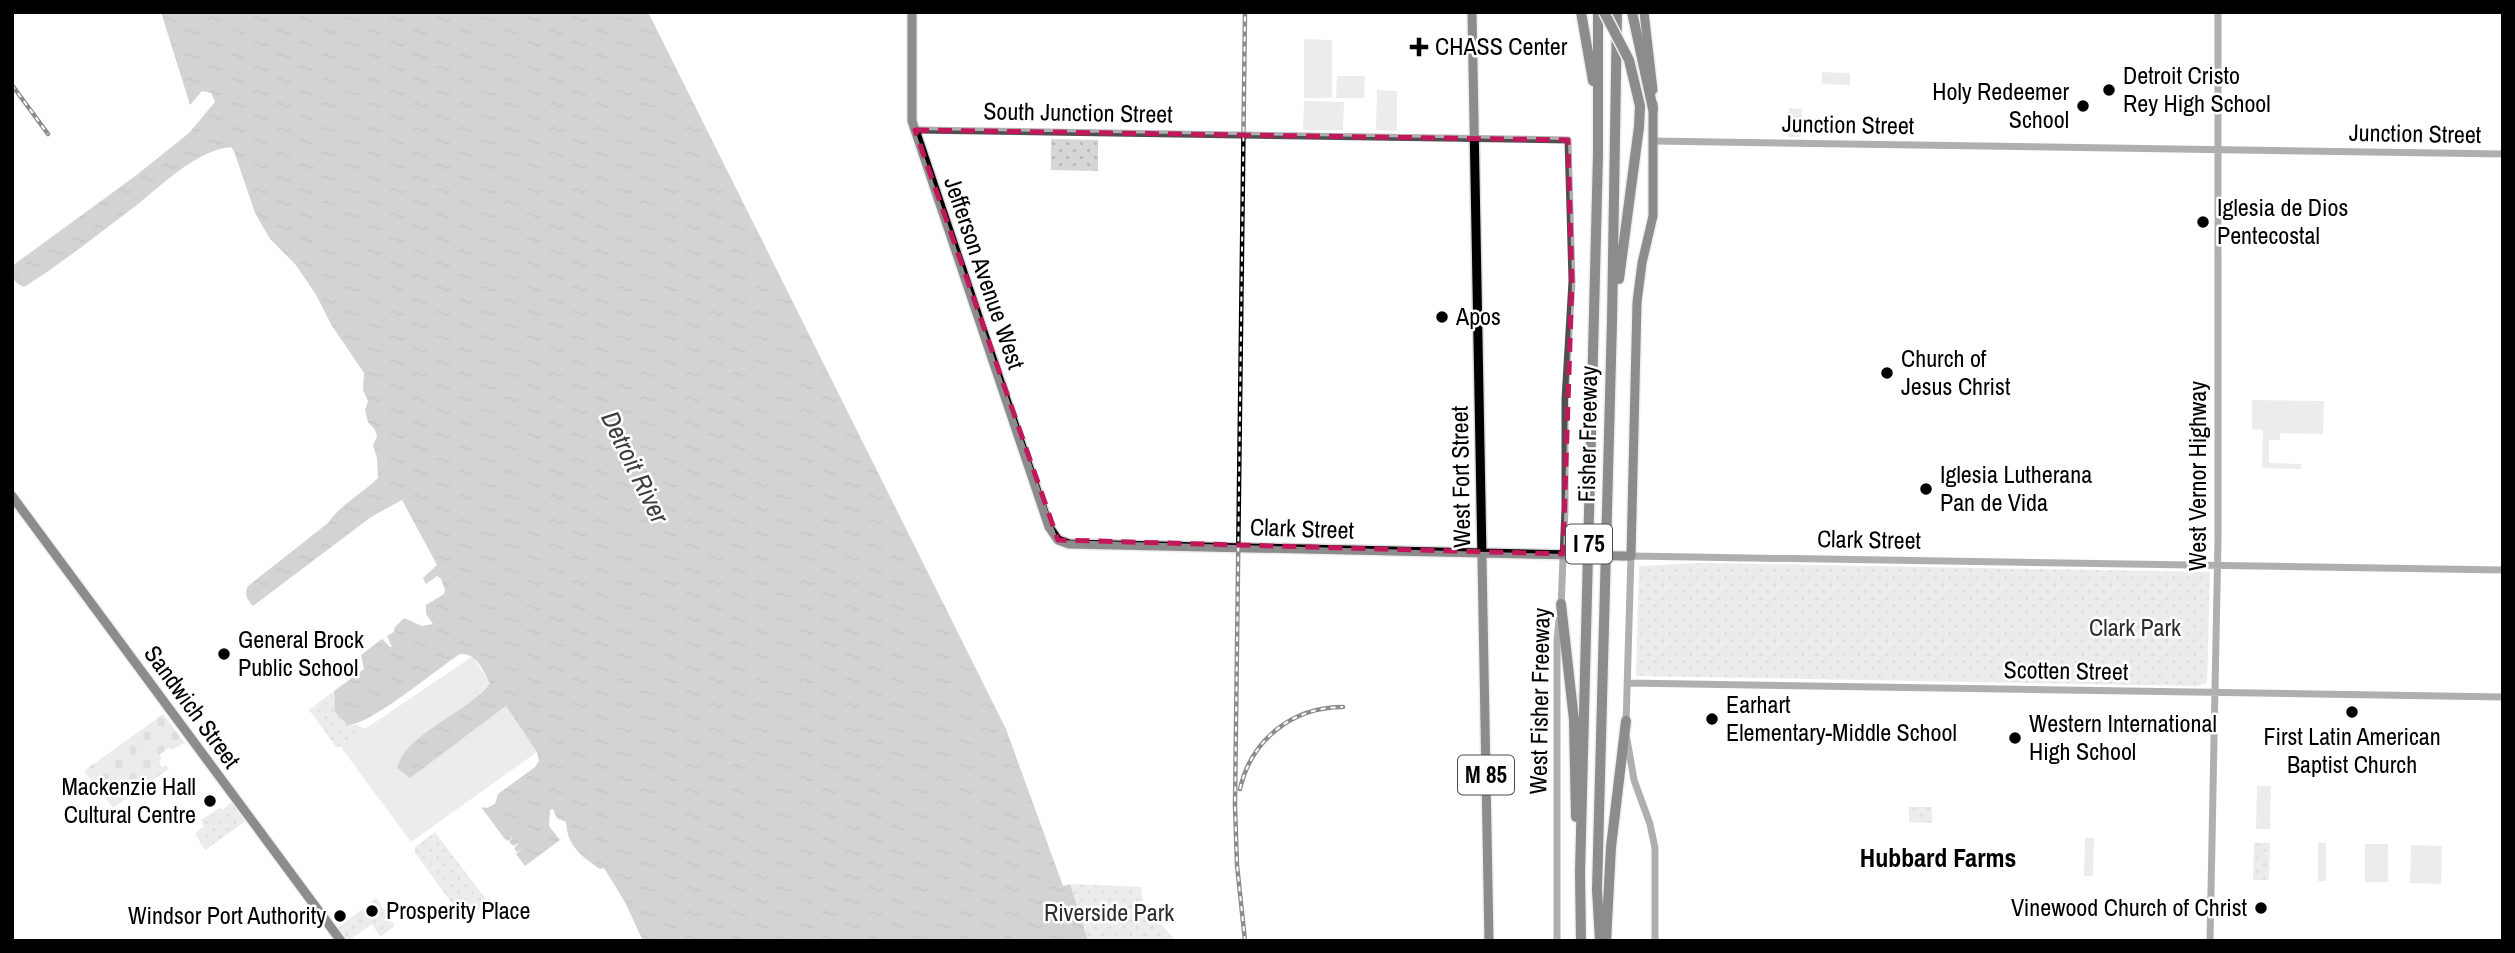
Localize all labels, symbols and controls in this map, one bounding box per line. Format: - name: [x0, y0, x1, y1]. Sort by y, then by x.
- place label: CHASS Center: [1435, 30, 1568, 62]
- marker: CHASS Center: [1409, 37, 1429, 57]
- place label: Detroit Cristo Rey High School: [2123, 59, 2271, 119]
- place label: Holy Redeemer School: [1932, 75, 2069, 135]
- marker: Detroit Cristo Rey High School: [2101, 82, 2117, 98]
- street label: South Junction Street: [983, 94, 1173, 130]
- marker: Holy Redeemer School: [2075, 98, 2091, 114]
- street label: Junction Street: [1782, 107, 1915, 141]
- street label: Junction Street: [2349, 116, 2482, 150]
- street label: Jefferson Avenue West: [937, 172, 1033, 374]
- place label: Iglesia de Dios Pentecostal: [2217, 191, 2348, 251]
- marker: Iglesia de Dios Pentecostal: [2195, 214, 2211, 230]
- place label: Apos: [1455, 300, 1501, 332]
- marker: Apos: [1434, 309, 1450, 325]
- place label: Church of Jesus Christ: [1901, 342, 2011, 402]
- street label: Fisher Freeway: [1570, 365, 1604, 503]
- marker: Church of Jesus Christ: [1879, 365, 1895, 381]
- street label: West Vernor Highway: [2181, 381, 2213, 571]
- water label: Detroit River: [593, 405, 678, 530]
- street label: West Fort Street: [1443, 405, 1477, 548]
- place label: Iglesia Lutherana Pan de Vida: [1940, 458, 2092, 518]
- marker: Iglesia Lutherana Pan de Vida: [1918, 481, 1934, 497]
- street label: Clark Street: [1250, 510, 1355, 546]
- street label: Clark Street: [1817, 522, 1922, 556]
- road number: I 75: [1566, 524, 1612, 564]
- street label: West Fisher Freeway: [1521, 607, 1557, 795]
- park label: Clark Park: [2089, 611, 2181, 643]
- place label: General Brock Public School: [238, 623, 364, 683]
- street label: Sandwich Street: [137, 639, 248, 775]
- marker: General Brock Public School: [216, 646, 232, 662]
- street label: Scotten Street: [2003, 653, 2129, 687]
- place label: Earhart Elementary-Middle School: [1726, 688, 1957, 748]
- marker: First Latin American Baptist Church: [2344, 704, 2360, 720]
- place label: Western International High School: [2029, 707, 2217, 767]
- marker: Earhart Elementary-Middle School: [1704, 711, 1720, 727]
- place label: First Latin American Baptist Church: [2263, 720, 2441, 780]
- marker: Western International High School: [2007, 730, 2023, 746]
- road number: M 85: [1458, 755, 1514, 794]
- place label: Mackenzie Hall Cultural Centre: [61, 770, 196, 830]
- marker: Mackenzie Hall Cultural Centre: [202, 793, 218, 809]
- district label: Hubbard Farms: [1860, 840, 2016, 875]
- place label: Vinewood Church of Christ: [2011, 891, 2248, 923]
- place label: Prosperity Place: [386, 894, 530, 926]
- park label: Riverside Park: [1044, 896, 1174, 928]
- place label: Windsor Port Authority: [128, 899, 326, 931]
- marker: Vinewood Church of Christ: [2253, 900, 2269, 916]
- marker: Prosperity Place: [364, 903, 380, 919]
- marker: Windsor Port Authority: [332, 908, 348, 924]

